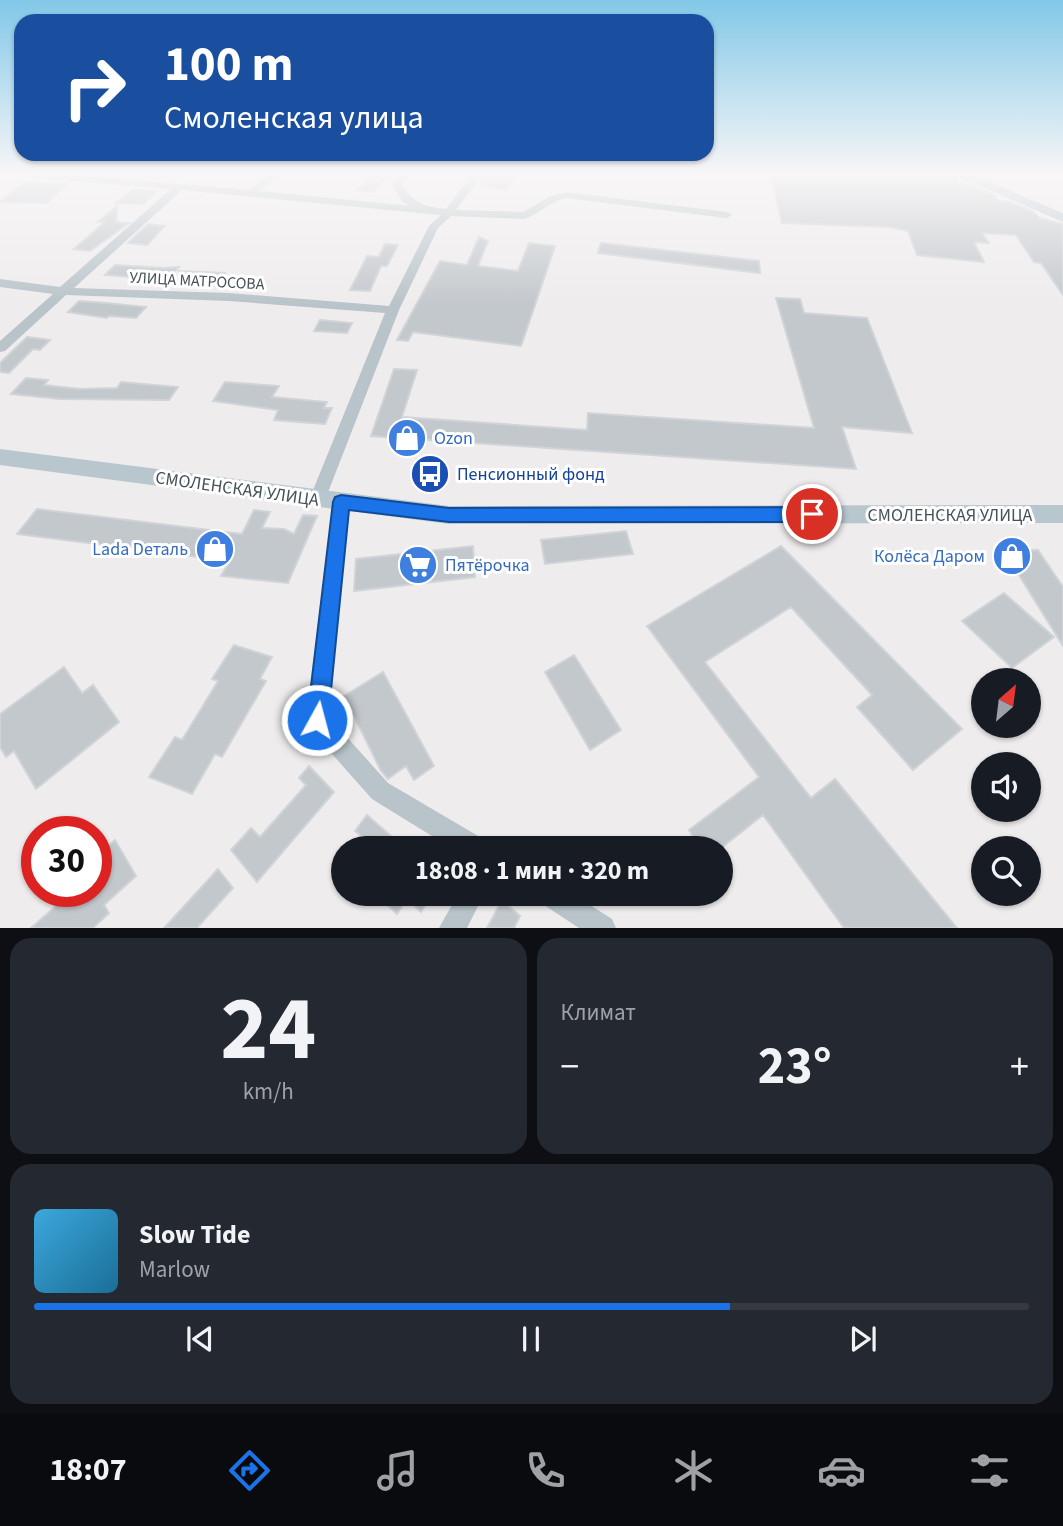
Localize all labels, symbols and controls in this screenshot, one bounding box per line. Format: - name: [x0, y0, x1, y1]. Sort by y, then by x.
- text: 100 m: [164, 30, 293, 100]
- icon: right: [49, 42, 140, 133]
- text: Смоленская улица: [164, 95, 424, 141]
- street label: УЛИЦА МАТРОСОВА: [129, 266, 265, 296]
- shop icon: Ozon: [386, 417, 428, 459]
- place label: Ozon: [434, 426, 473, 451]
- bus stop icon: Пенсионный фонд: [409, 453, 451, 495]
- place label: Пенсионный фонд: [457, 462, 605, 487]
- street label: СМОЛЕНСКАЯ УЛИЦА: [154, 465, 321, 513]
- pin: [782, 484, 842, 544]
- icon: arrive: [793, 495, 831, 533]
- street label: СМОЛЕНСКАЯ УЛИЦА: [868, 503, 1033, 528]
- shop icon: Lada Dеталь: [194, 528, 236, 570]
- shop icon: Колёса Даром: [991, 535, 1033, 577]
- place label: Lada Dеталь: [92, 537, 188, 562]
- supermarket icon: Пятёрочка: [397, 544, 439, 586]
- place label: Колёса Даром: [874, 544, 985, 569]
- place label: Пятёрочка: [445, 553, 530, 578]
- north arrow: [971, 668, 1041, 738]
- map controls: [971, 668, 1041, 906]
- position arrow: [280, 683, 354, 757]
- button: sound: [971, 752, 1041, 822]
- speed limit sign: 30: [21, 816, 112, 907]
- button: search: [971, 836, 1041, 906]
- text: 18:08 · 1 мин · 320 m: [415, 852, 649, 889]
- text: 24: [220, 965, 316, 1094]
- text: Климат: [561, 996, 636, 1029]
- text: 23°: [758, 1030, 832, 1104]
- text: −: [561, 1040, 579, 1094]
- text: +: [1010, 1040, 1029, 1094]
- text: km/h: [243, 1075, 294, 1108]
- text: Slow Tide: [139, 1216, 250, 1253]
- text: Marlow: [139, 1253, 210, 1286]
- icon: previous: [181, 1320, 219, 1358]
- icon: pause: [512, 1320, 550, 1358]
- icon: next: [844, 1320, 882, 1358]
- icon: directions: [225, 1446, 274, 1495]
- icon: music: [373, 1446, 422, 1495]
- icon: phone: [521, 1446, 570, 1495]
- icon: climate: [669, 1446, 718, 1495]
- icon: car: [817, 1446, 866, 1495]
- icon: filters: [965, 1446, 1014, 1495]
- text: 18:07: [49, 1447, 127, 1493]

